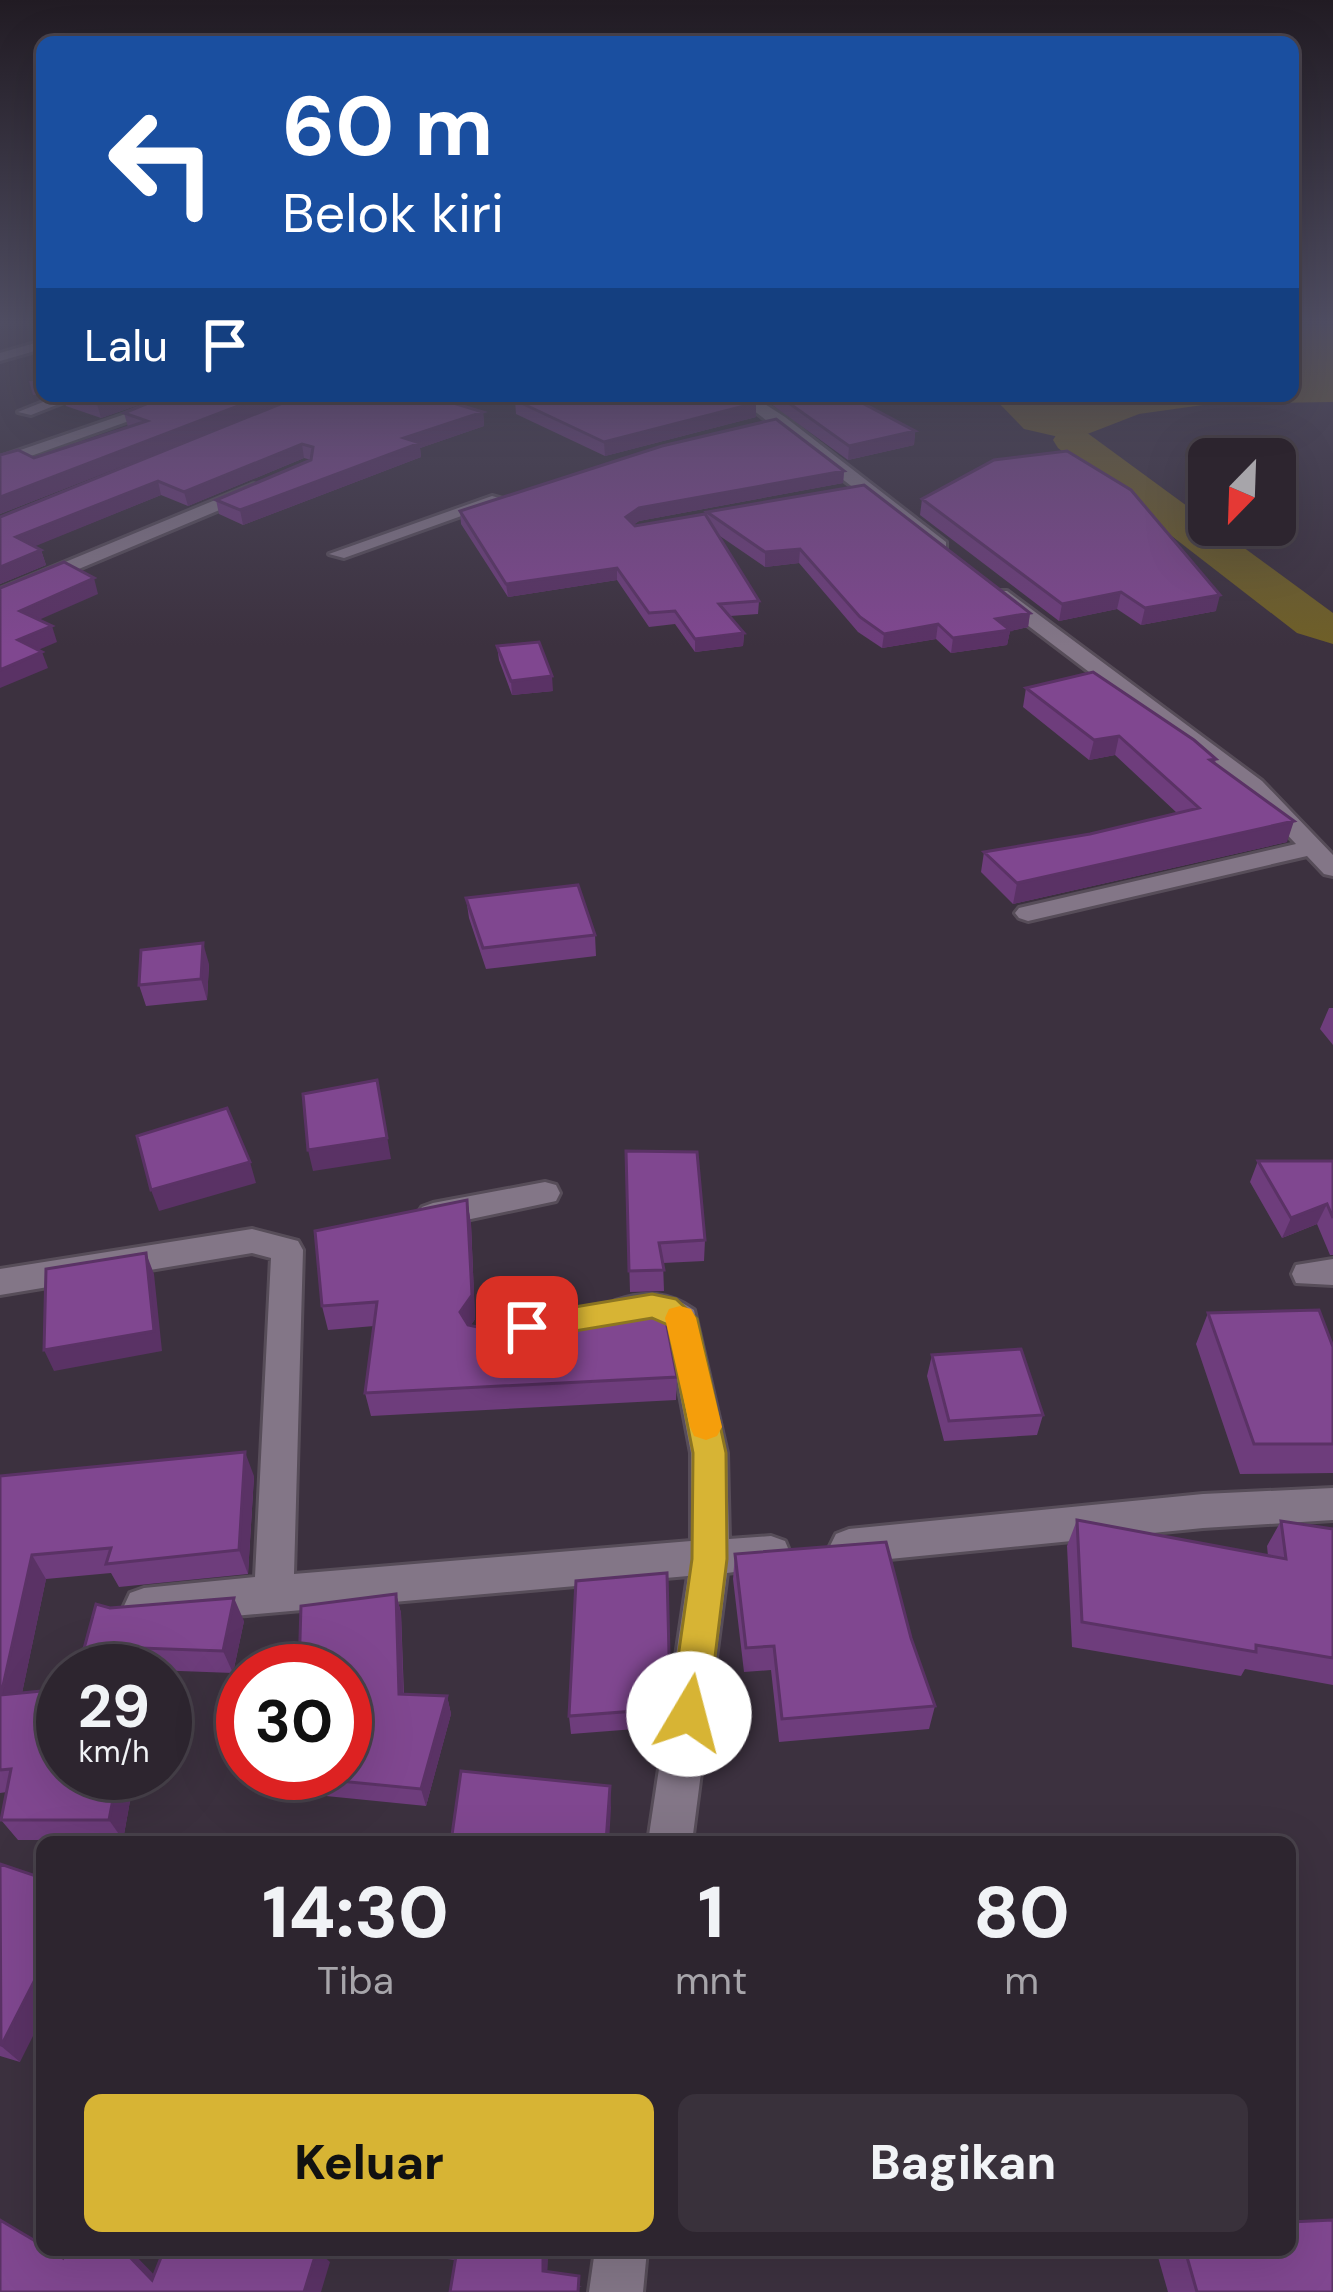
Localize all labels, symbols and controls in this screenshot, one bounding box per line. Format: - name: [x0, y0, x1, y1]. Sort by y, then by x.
- text: 60 m: [282, 72, 493, 181]
- icon: left: [84, 84, 240, 240]
- text: Belok kiri: [282, 178, 504, 249]
- icon: arrive: [192, 312, 258, 378]
- text: Lalu: [84, 316, 168, 375]
- north arrow: [1188, 438, 1296, 546]
- map controls: [1188, 438, 1296, 546]
- pin: [476, 1276, 578, 1378]
- icon: arrive: [494, 1294, 560, 1360]
- speed limit sign: 30: [216, 1644, 372, 1800]
- position arrow: [626, 1651, 752, 1777]
- text: 29: [78, 1667, 150, 1746]
- text: km/h: [79, 1732, 149, 1771]
- text: 14:30: [262, 1866, 449, 1959]
- text: 1: [698, 1866, 724, 1959]
- text: 80: [973, 1866, 1070, 1959]
- text: Tiba: [317, 1955, 394, 2006]
- text: mnt: [675, 1955, 747, 2006]
- text: m: [1004, 1955, 1039, 2006]
- button: Keluar: [84, 2094, 654, 2232]
- button: Bagikan: [678, 2094, 1248, 2232]

